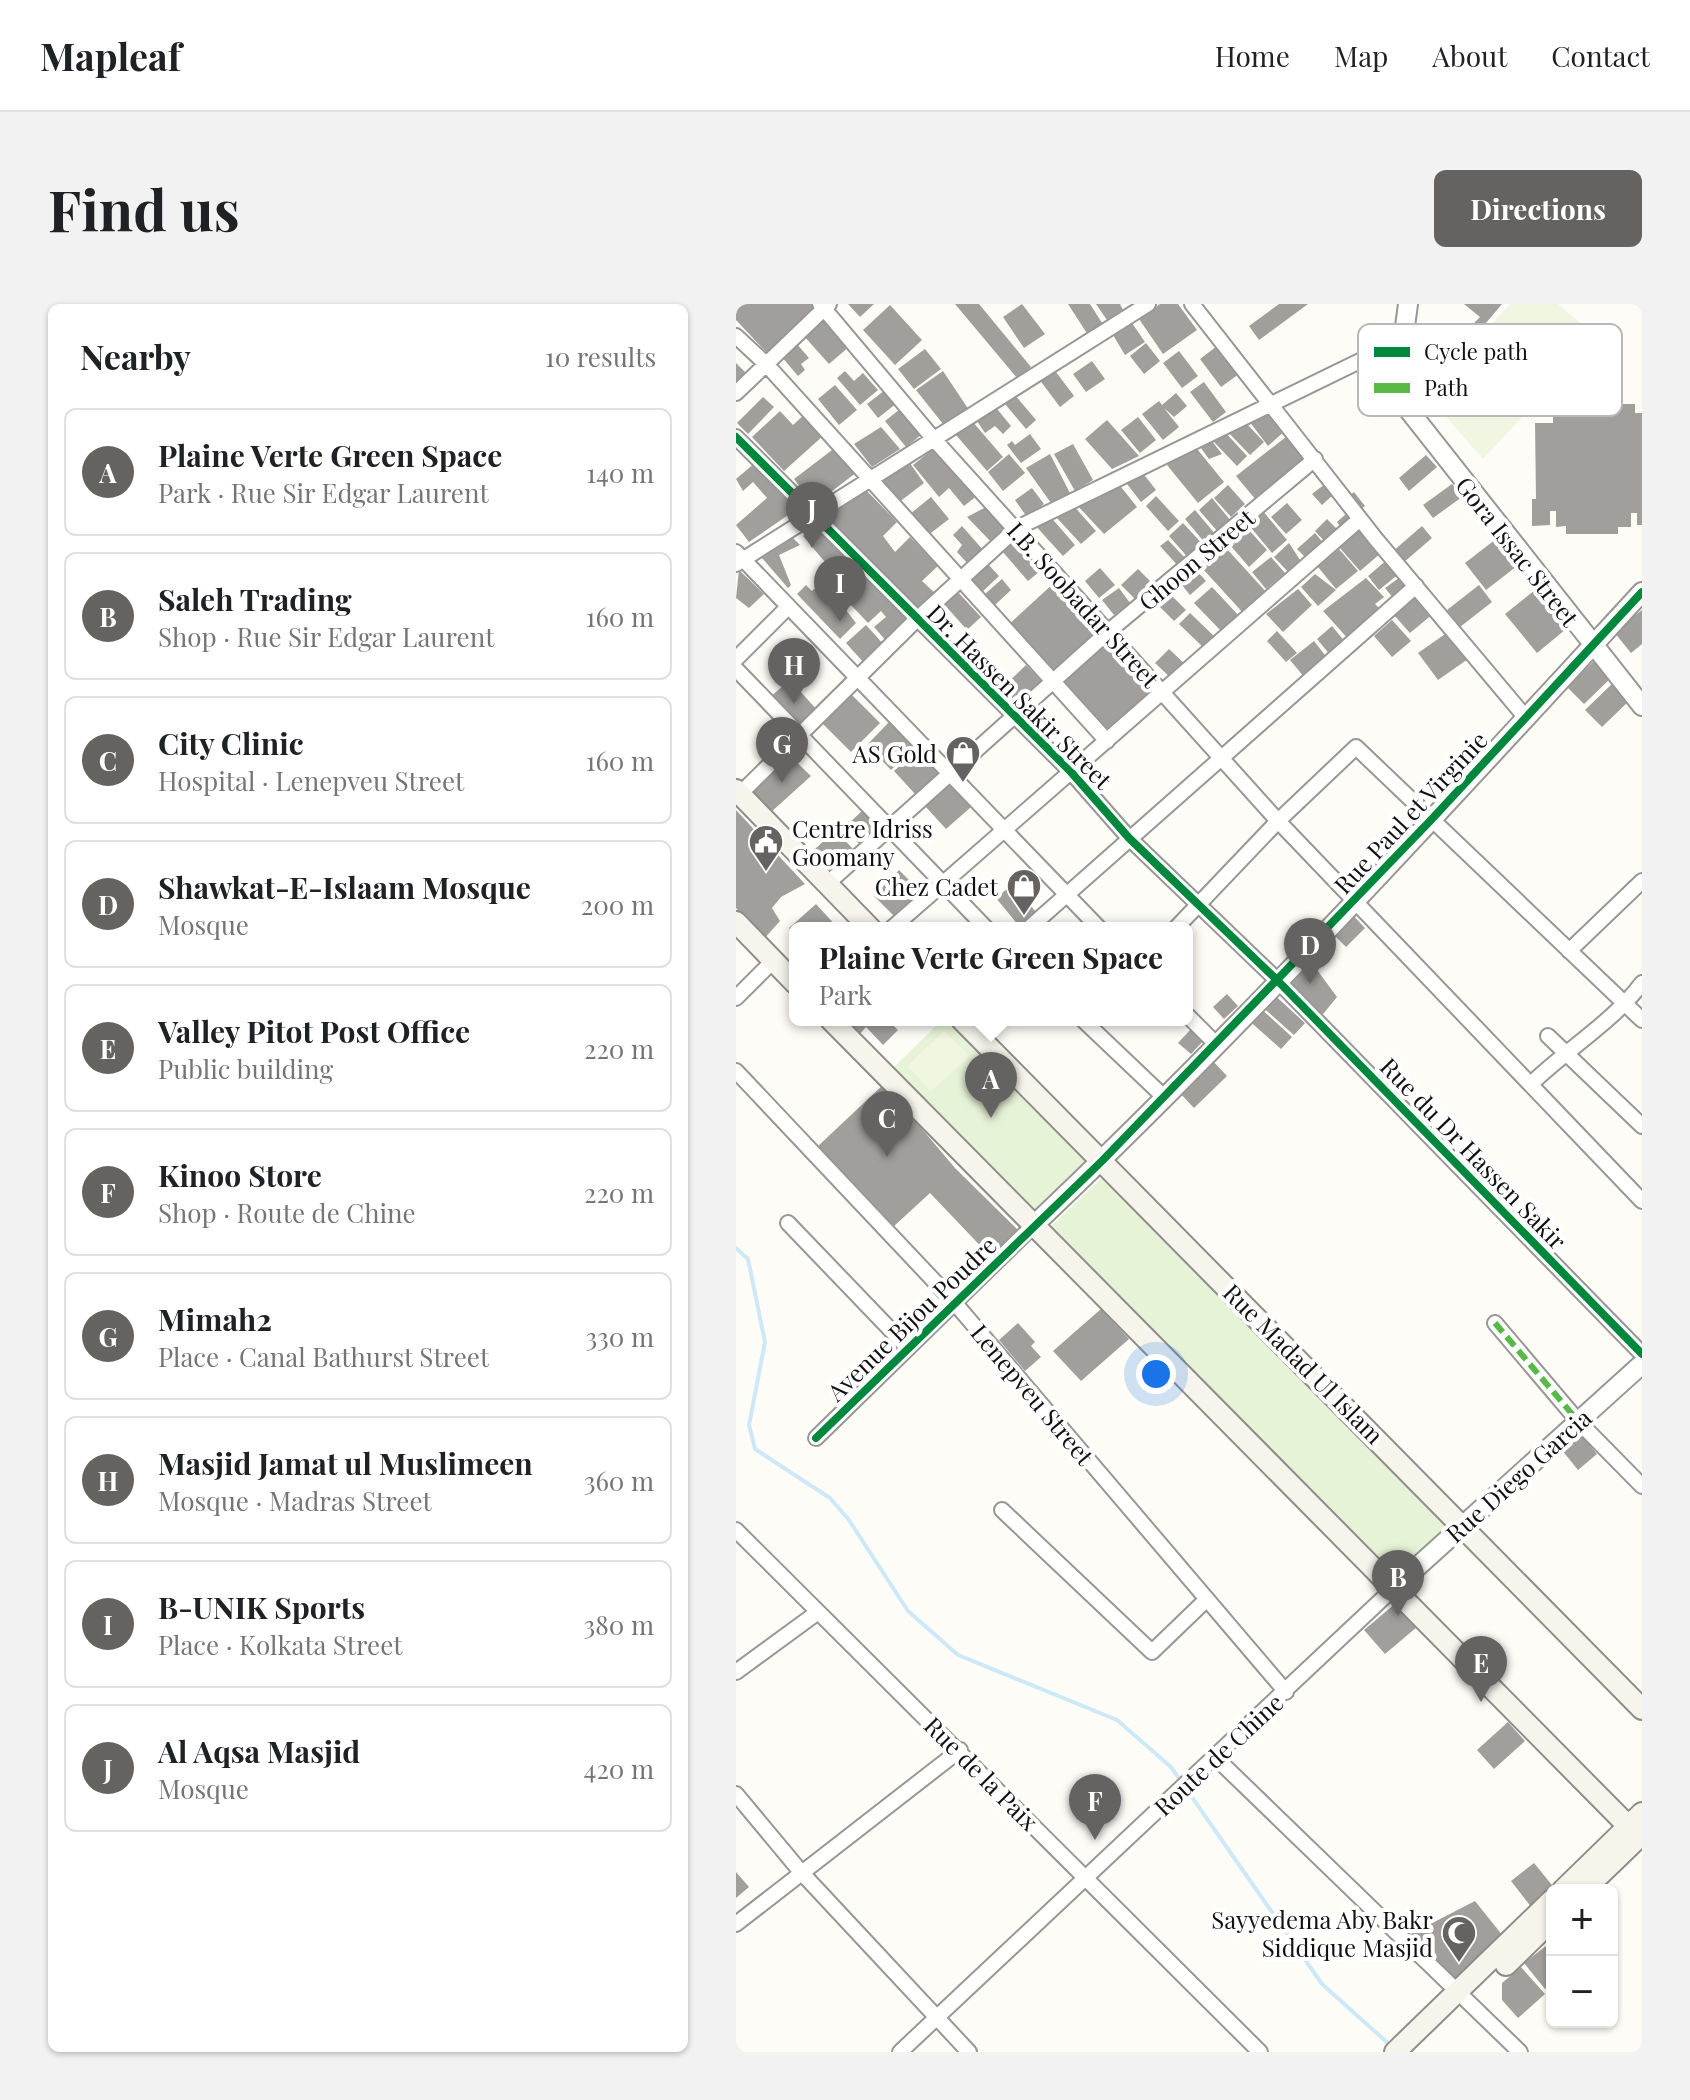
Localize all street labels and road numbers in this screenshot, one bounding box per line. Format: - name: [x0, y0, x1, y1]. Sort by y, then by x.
- street label: Gora Issac Street: [1449, 469, 1587, 633]
- street label: Ghoon Street: [1131, 501, 1261, 617]
- street label: I.B. Soobadar Street: [1001, 514, 1167, 694]
- street label: Dr. Hassen Sakir Street: [921, 597, 1120, 796]
- street label: Rue Paul et Virginie: [1326, 724, 1494, 900]
- street label: Rue du Dr Hassen Sakir: [1374, 1050, 1574, 1256]
- street label: Avenue Bijou Poudre: [819, 1229, 1003, 1408]
- street label: Rue Madad Ul Islam: [1217, 1276, 1391, 1450]
- street label: Lenepveu Street: [965, 1317, 1102, 1472]
- street label: Rue Diego Garcia: [1438, 1401, 1598, 1549]
- street label: Route de Chine: [1147, 1686, 1289, 1822]
- street label: Rue de la Paix: [918, 1709, 1046, 1837]

